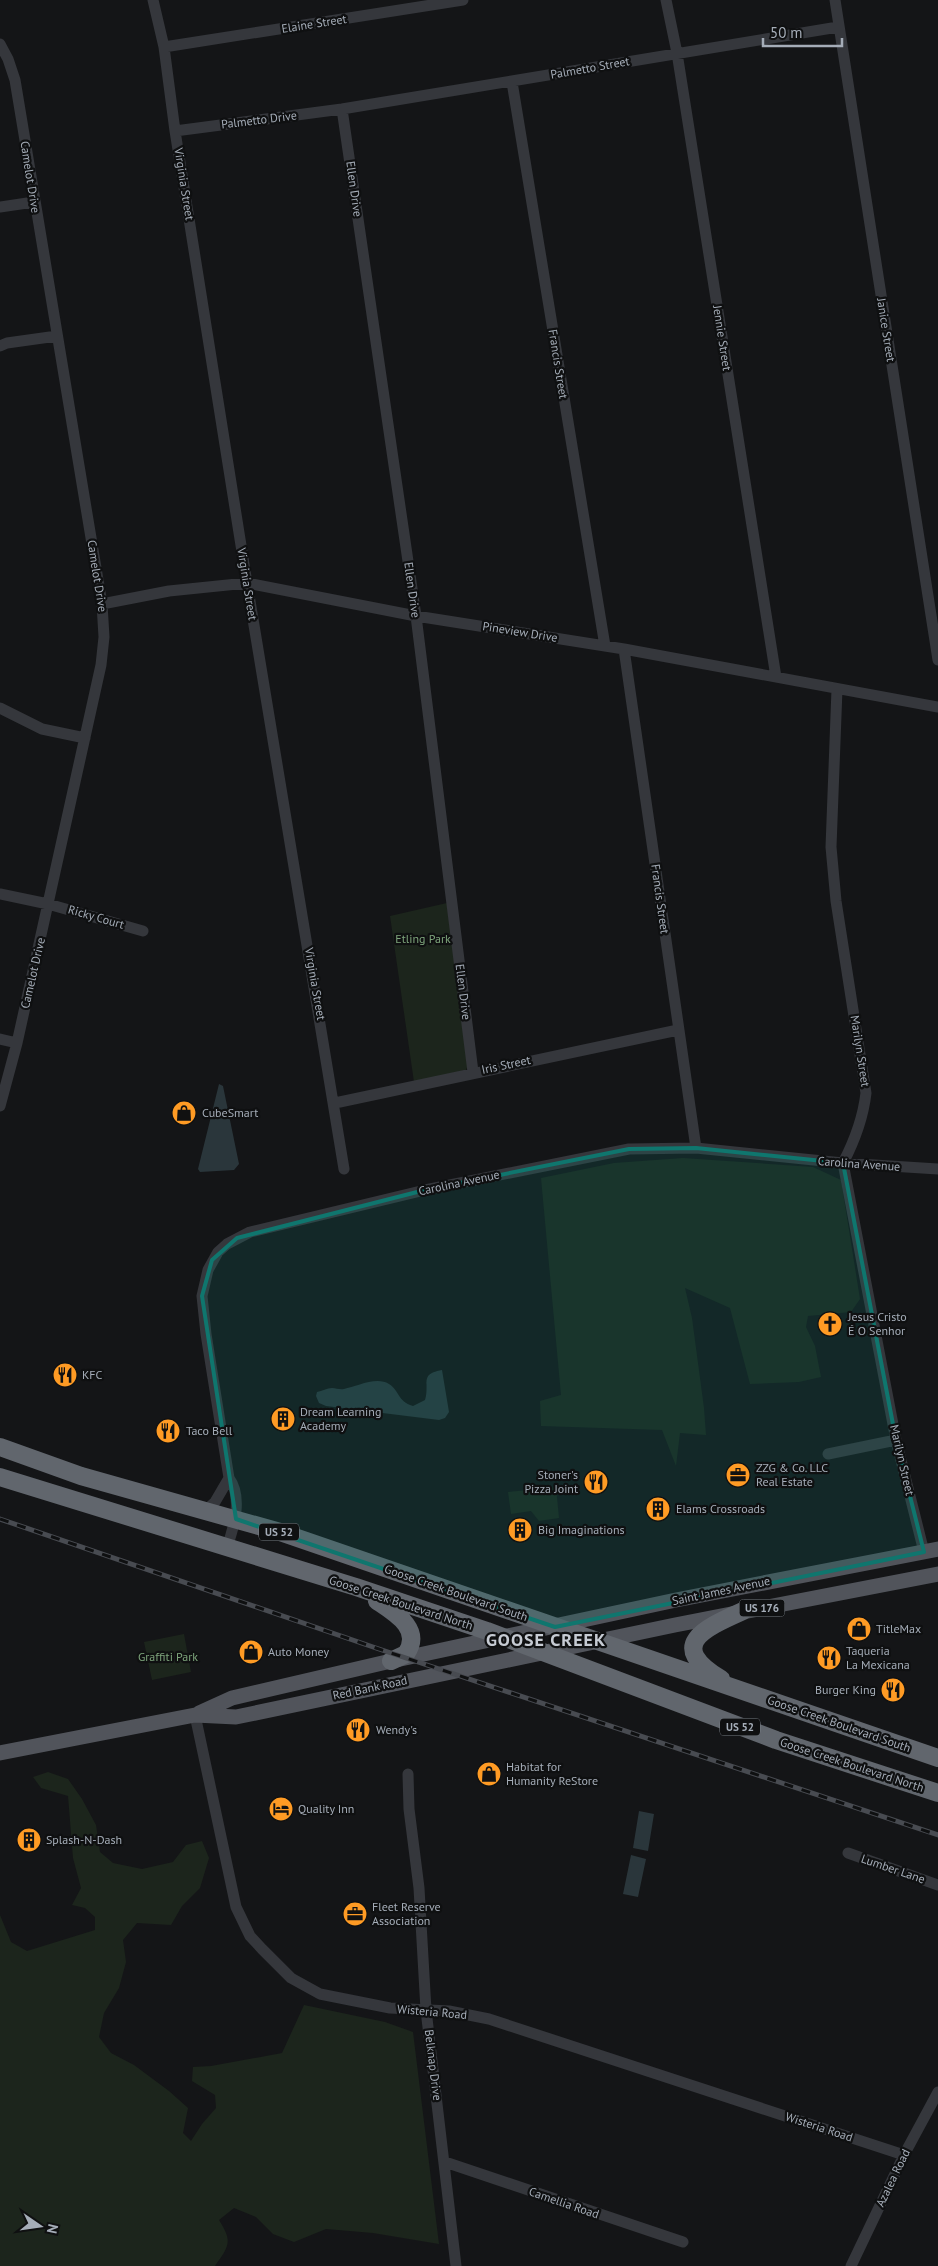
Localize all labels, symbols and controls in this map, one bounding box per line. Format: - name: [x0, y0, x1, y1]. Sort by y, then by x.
- street label: Elaine Street: [280, 11, 348, 36]
- scale bar: [763, 15, 842, 47]
- text: 50 m: [770, 23, 803, 42]
- street label: Palmetto Street: [549, 53, 631, 82]
- street label: Palmetto Drive: [220, 107, 298, 132]
- street label: Camelot Drive: [17, 140, 44, 214]
- street label: Virginia Street: [171, 146, 198, 221]
- street label: Ellen Drive: [343, 160, 366, 218]
- street label: Janice Street: [874, 296, 899, 363]
- street label: Jennie Street: [710, 303, 735, 372]
- street label: Francis Street: [546, 328, 571, 400]
- street label: Camelot Drive: [84, 539, 111, 613]
- street label: Virginia Street: [234, 546, 261, 621]
- street label: Ellen Drive: [401, 561, 424, 619]
- street label: Pineview Drive: [481, 618, 559, 645]
- street label: Francis Street: [648, 863, 673, 935]
- street label: Ricky Court: [66, 901, 126, 932]
- park label: Etling Park: [395, 931, 451, 946]
- street label: Camelot Drive: [17, 936, 48, 1010]
- street label: Virginia Street: [302, 946, 329, 1021]
- street label: Ellen Drive: [453, 963, 474, 1021]
- street label: Marilyn Street: [847, 1014, 874, 1088]
- street label: Iris Street: [480, 1052, 532, 1077]
- shop icon: CubeSmart: [171, 1100, 197, 1126]
- place label: CubeSmart: [202, 1105, 258, 1120]
- street label: Carolina Avenue: [817, 1153, 901, 1174]
- street label: Carolina Avenue: [417, 1167, 501, 1198]
- place label: Jesus Cristo É O Senhor: [847, 1309, 907, 1338]
- church icon: Jesus Cristo É O Senhor: [817, 1311, 843, 1337]
- restaurant icon: KFC: [52, 1362, 78, 1388]
- place label: KFC: [82, 1367, 103, 1382]
- place label: Dream Learning Academy: [300, 1404, 381, 1433]
- building icon: Dream Learning Academy: [270, 1406, 296, 1432]
- restaurant icon: Taco Bell: [155, 1418, 181, 1444]
- place label: Taco Bell: [186, 1423, 233, 1438]
- street label: Marilyn Street: [887, 1423, 918, 1497]
- place label: ZZG & Co. LLC Real Estate: [756, 1460, 828, 1489]
- office icon: ZZG & Co. LLC Real Estate: [725, 1462, 751, 1488]
- place label: Stoner's Pizza Joint: [524, 1467, 578, 1496]
- restaurant icon: Stoner's Pizza Joint: [583, 1469, 609, 1495]
- building icon: Elams Crossroads: [645, 1496, 671, 1522]
- place label: Elams Crossroads: [676, 1501, 765, 1516]
- building icon: Big Imaginations: [507, 1517, 533, 1543]
- place label: Big Imaginations: [538, 1522, 625, 1537]
- road number: US 52: [259, 1524, 299, 1540]
- street label: Goose Creek Boulevard South: [383, 1561, 530, 1624]
- street label: Goose Creek Boulevard North: [327, 1572, 475, 1633]
- street label: Saint James Avenue: [670, 1573, 771, 1608]
- road number: US 176: [740, 1600, 784, 1616]
- shop icon: TitleMax: [846, 1616, 872, 1642]
- place label: TitleMax: [876, 1621, 921, 1636]
- district label: GOOSE CREEK: [486, 1628, 606, 1651]
- shop icon: Auto Money: [238, 1639, 264, 1665]
- place label: Taqueria La Mexicana: [846, 1643, 910, 1672]
- place label: Auto Money: [268, 1644, 329, 1659]
- restaurant icon: Taqueria La Mexicana: [816, 1645, 842, 1671]
- park label: Graffiti Park: [138, 1649, 198, 1664]
- street label: Red Bank Road: [331, 1672, 409, 1703]
- restaurant icon: Burger King: [880, 1677, 906, 1703]
- place label: Burger King: [815, 1682, 876, 1697]
- street label: Goose Creek Boulevard South: [766, 1692, 913, 1755]
- restaurant icon: Wendy's: [345, 1717, 371, 1743]
- road number: US 52: [720, 1718, 760, 1735]
- place label: Wendy's: [376, 1722, 417, 1737]
- street label: Goose Creek Boulevard North: [778, 1734, 926, 1795]
- place label: Habitat for Humanity ReStore: [506, 1759, 598, 1788]
- shop icon: Habitat for Humanity ReStore: [476, 1761, 502, 1787]
- hotel icon: Quality Inn: [268, 1796, 294, 1822]
- place label: Quality Inn: [298, 1801, 354, 1816]
- building icon: Splash-N-Dash: [16, 1827, 42, 1853]
- place label: Splash-N-Dash: [46, 1832, 122, 1847]
- street label: Lumber Lane: [859, 1851, 927, 1886]
- place label: Fleet Reserve Association: [372, 1899, 441, 1928]
- office icon: Fleet Reserve Association: [342, 1901, 368, 1927]
- street label: Wisteria Road: [396, 2001, 468, 2022]
- street label: Belknap Drive: [422, 2029, 445, 2101]
- street label: Wisteria Road: [784, 2109, 855, 2144]
- street label: Azalea Road: [872, 2147, 913, 2209]
- street label: Camellia Road: [527, 2184, 601, 2222]
- north arrow: [15, 2201, 65, 2251]
- text: N: [43, 2222, 62, 2235]

